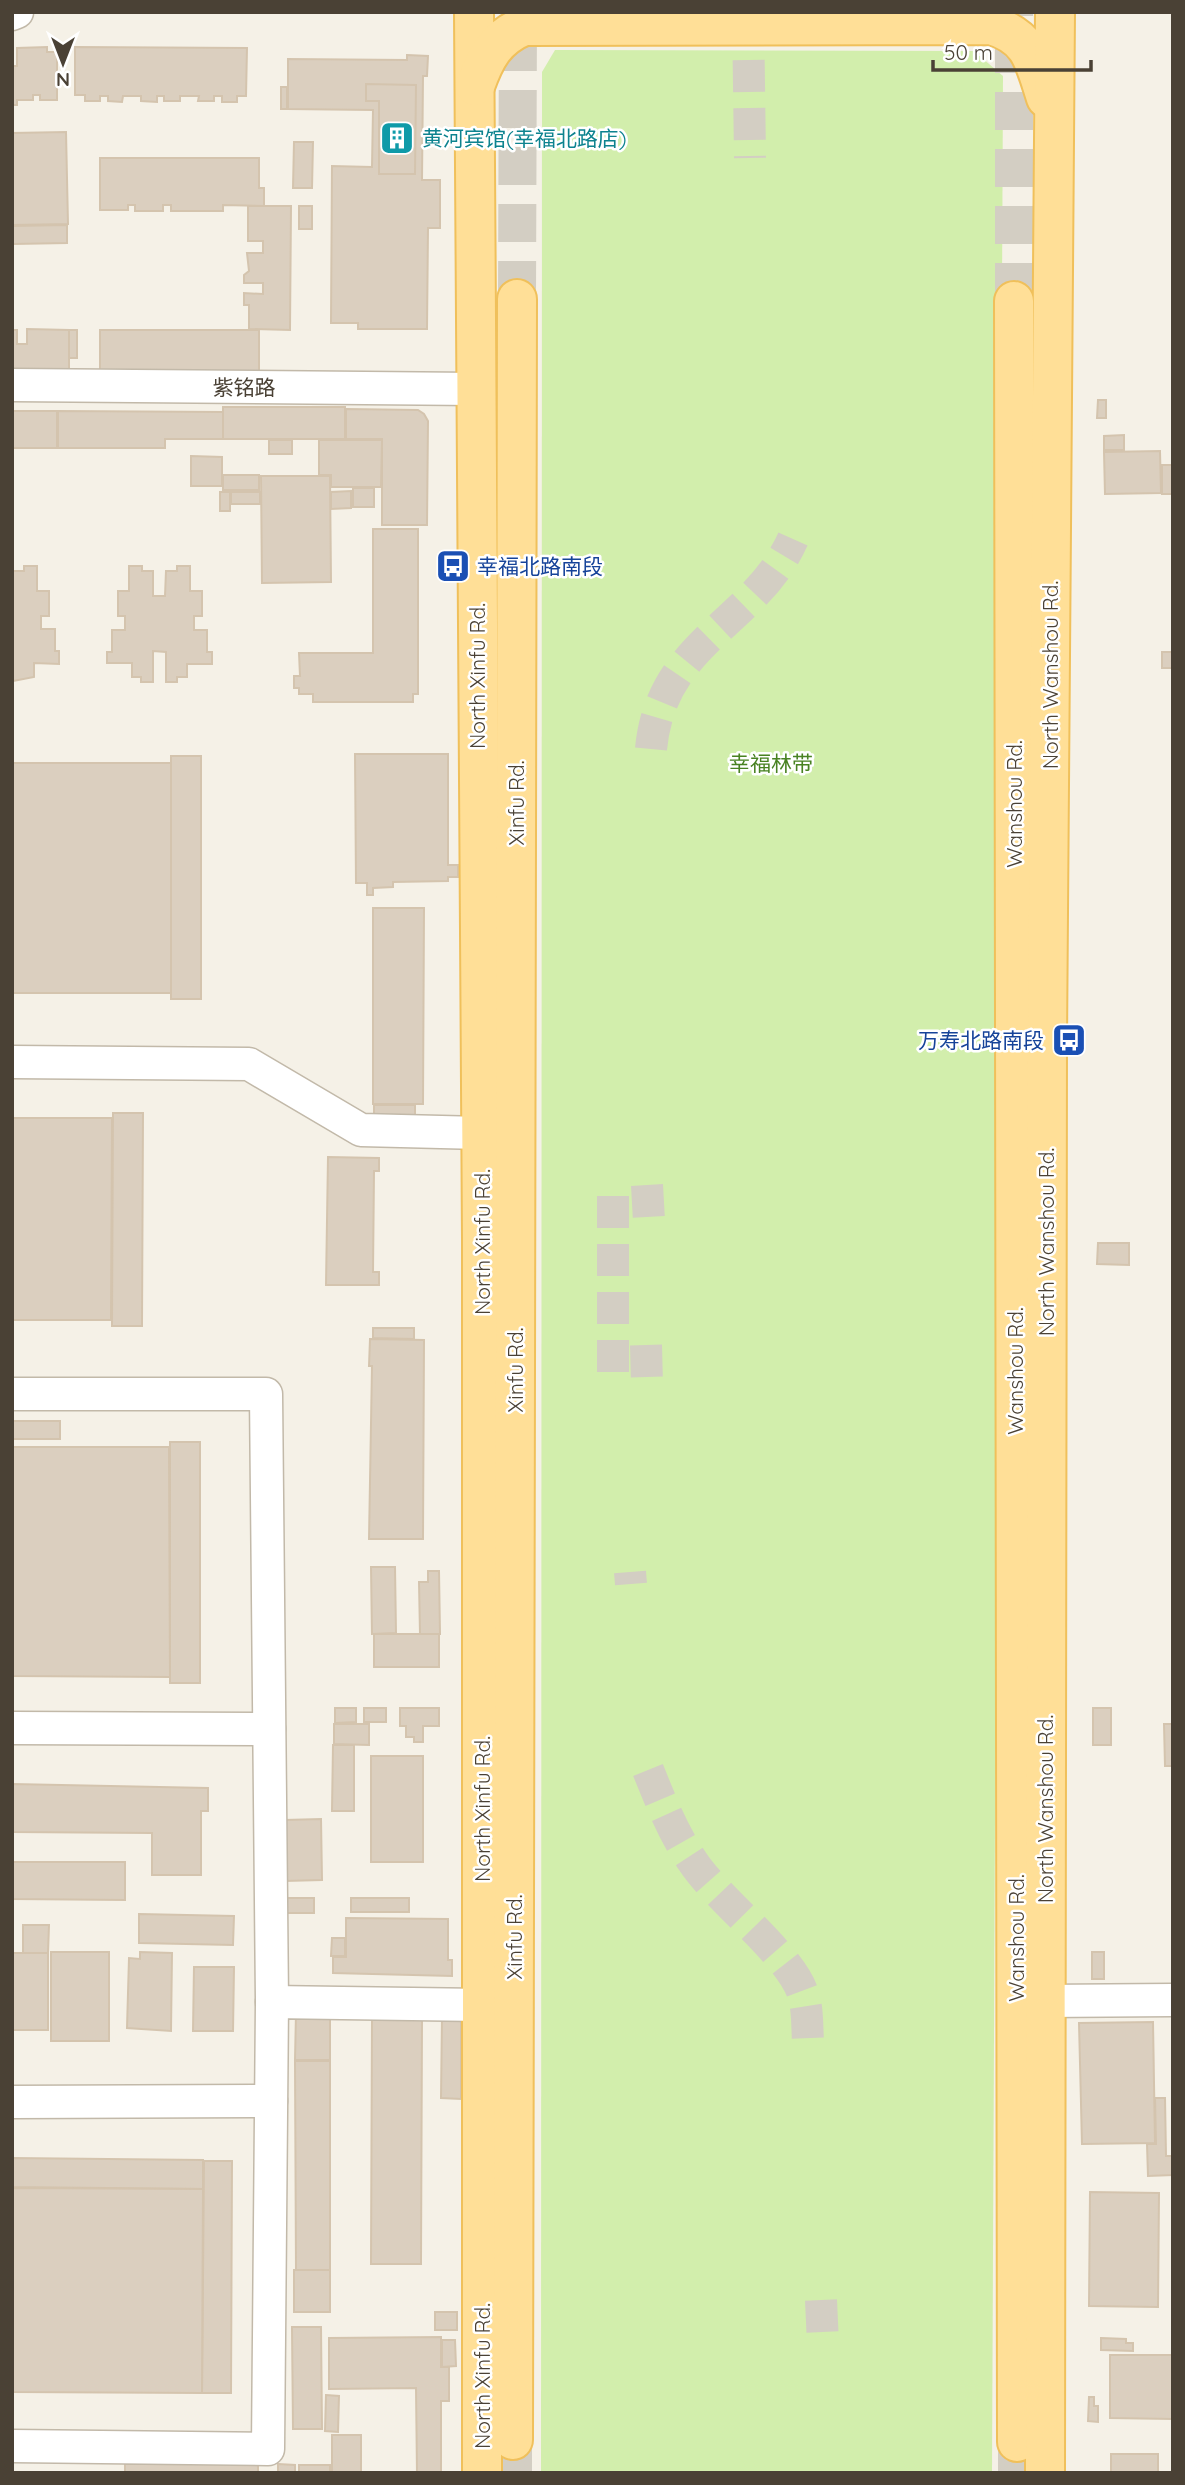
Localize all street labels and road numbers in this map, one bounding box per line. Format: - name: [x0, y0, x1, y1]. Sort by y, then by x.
- street label: 紫铭路: [213, 374, 276, 400]
- street label: North Wanshou Rd.: [1037, 581, 1063, 769]
- street label: North Xinfu Rd.: [464, 603, 490, 749]
- street label: Wanshou Rd.: [1001, 740, 1027, 868]
- street label: Xinfu Rd.: [503, 760, 529, 846]
- street label: North Wanshou Rd.: [1033, 1148, 1059, 1336]
- street label: North Xinfu Rd.: [469, 1169, 495, 1315]
- street label: Wanshou Rd.: [1002, 1307, 1028, 1435]
- street label: Xinfu Rd.: [502, 1327, 528, 1413]
- street label: North Wanshou Rd.: [1032, 1715, 1058, 1903]
- street label: North Xinfu Rd.: [469, 1736, 495, 1882]
- street label: Wanshou Rd.: [1003, 1874, 1029, 2002]
- street label: Xinfu Rd.: [501, 1894, 527, 1980]
- street label: North Xinfu Rd.: [469, 2303, 495, 2449]

